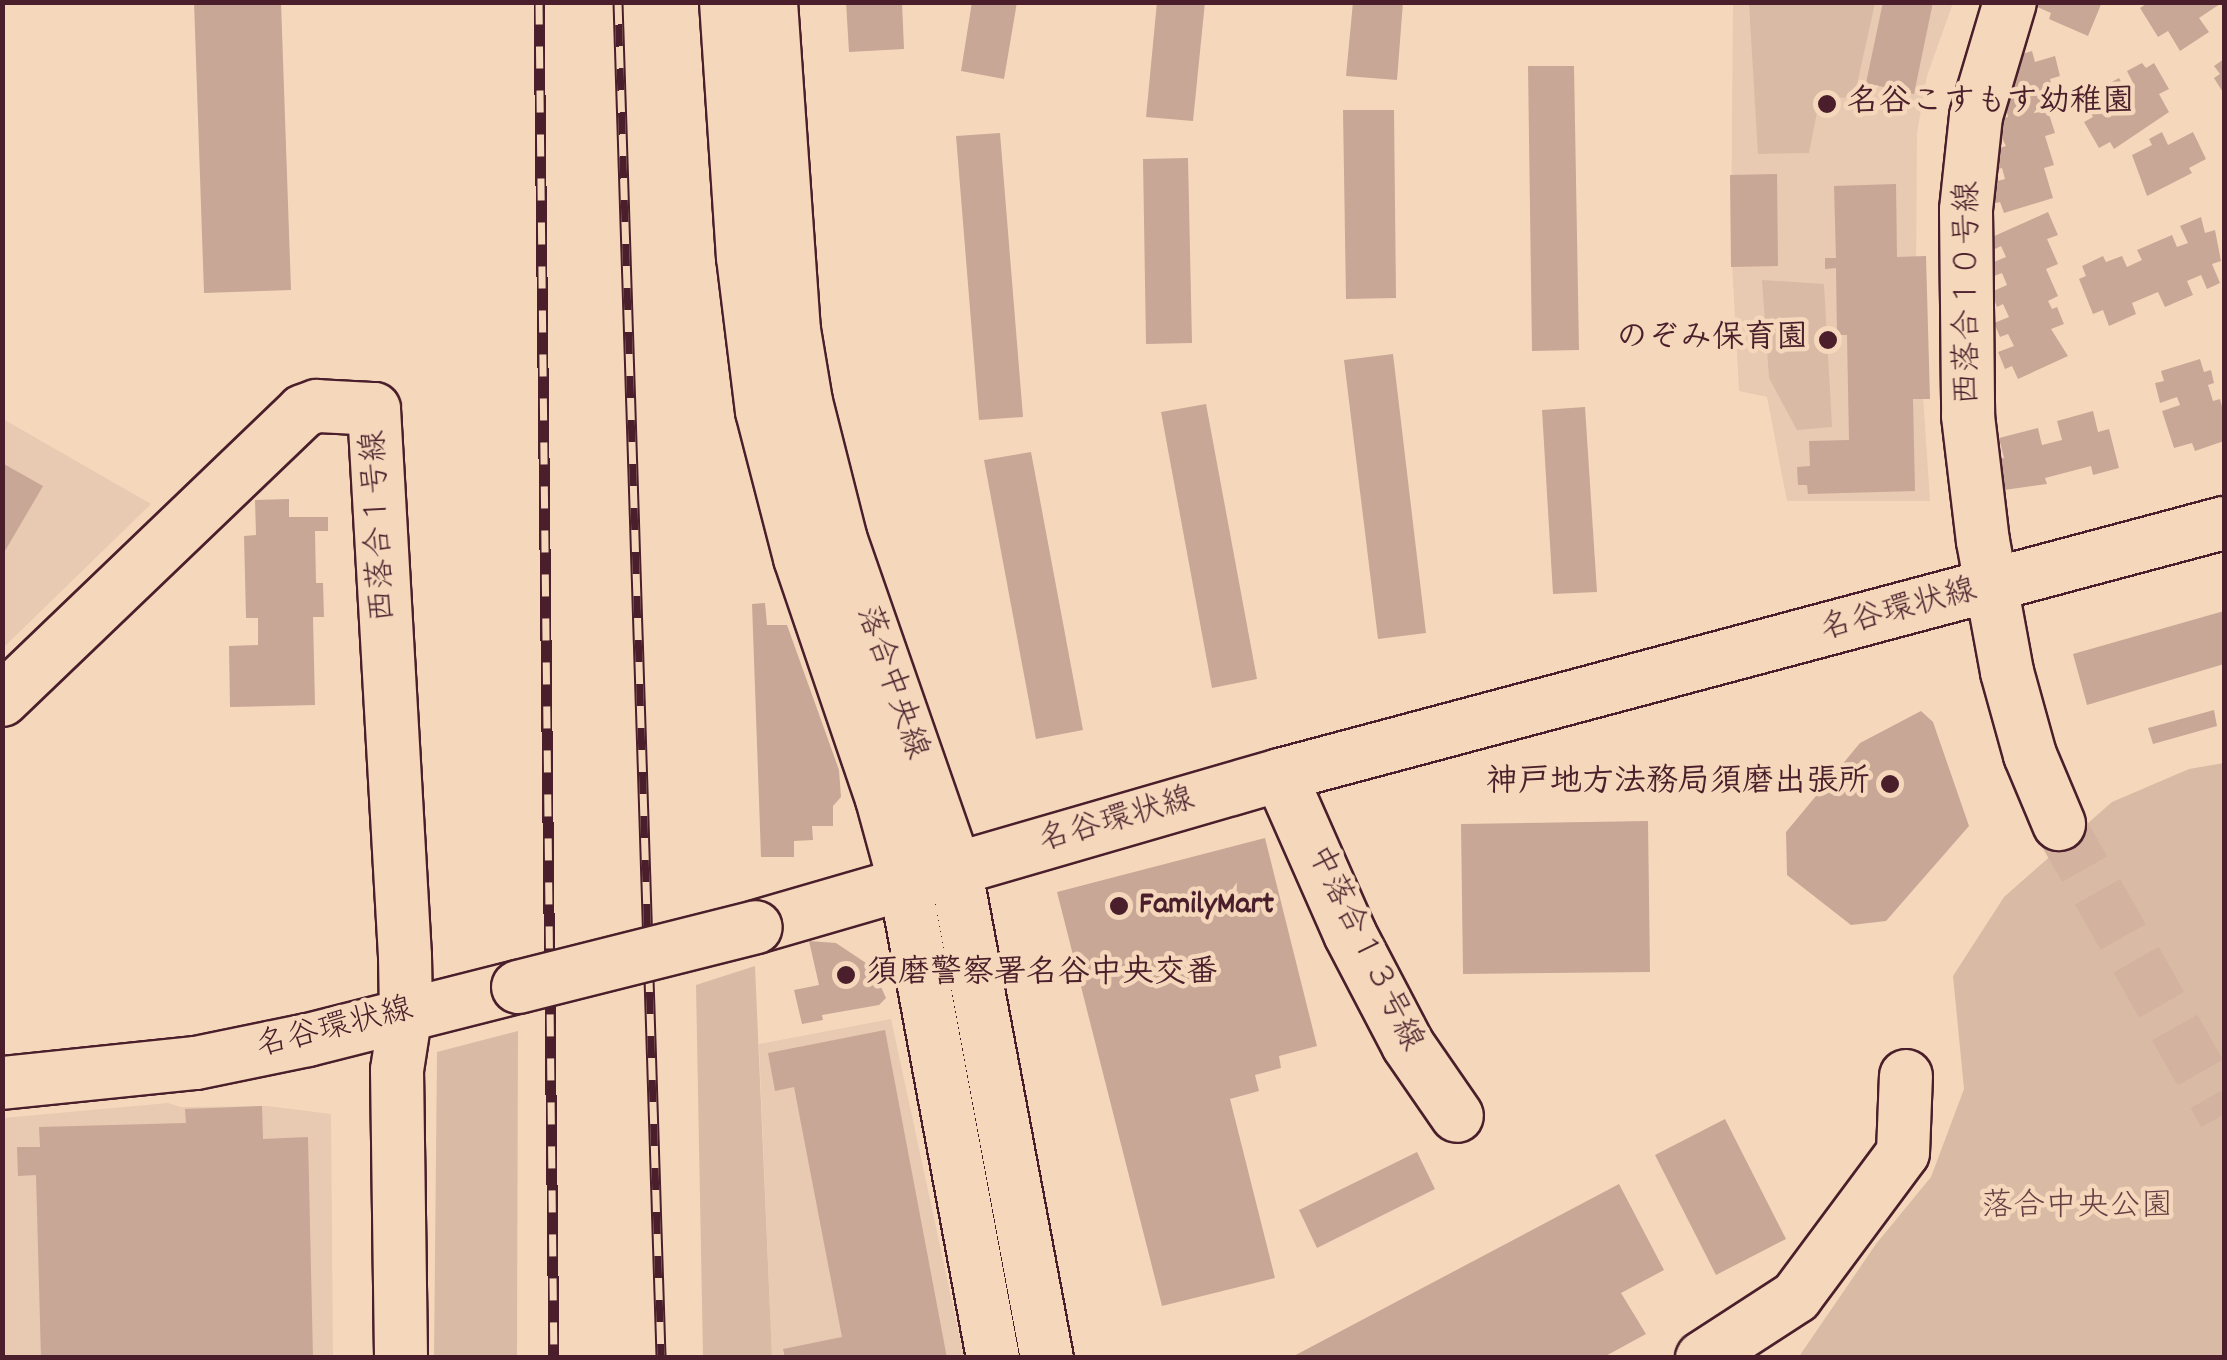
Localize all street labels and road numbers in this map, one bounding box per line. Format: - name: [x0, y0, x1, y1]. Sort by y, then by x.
- street label: 西落合１０号線: [1951, 181, 1989, 405]
- street label: 西落合１号線: [357, 429, 405, 623]
- street label: 名谷環状線: [1817, 573, 1981, 651]
- street label: 落合中央線: [846, 601, 934, 765]
- street label: 名谷環状線: [1035, 781, 1199, 863]
- street label: 中落合１３号線: [1297, 840, 1429, 1058]
- street label: 名谷環状線: [253, 992, 417, 1068]

